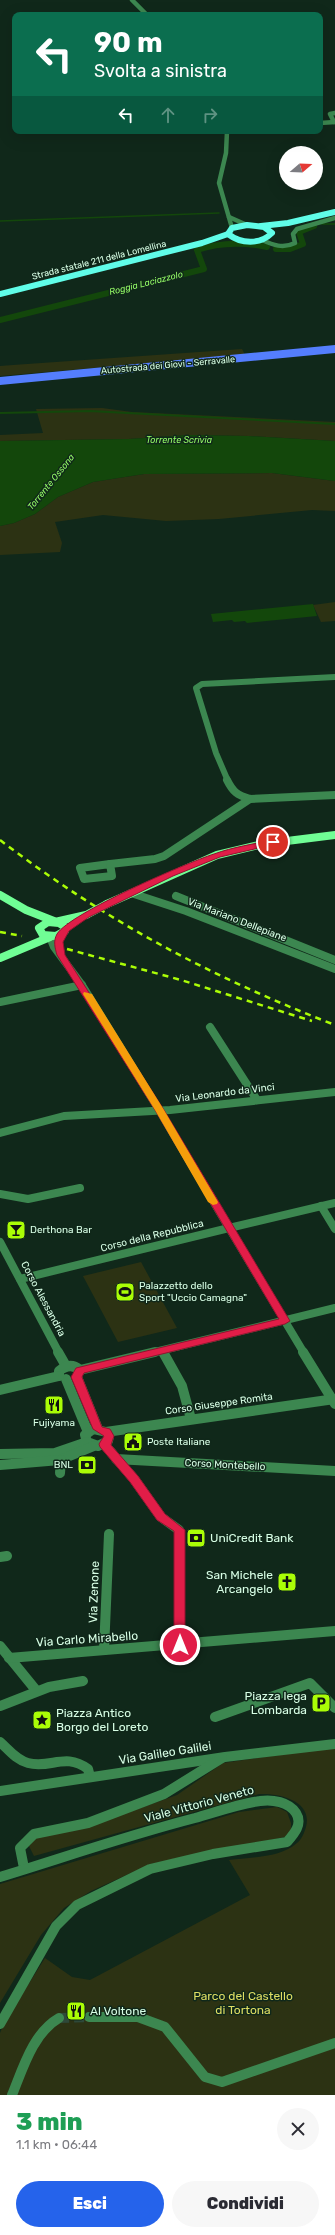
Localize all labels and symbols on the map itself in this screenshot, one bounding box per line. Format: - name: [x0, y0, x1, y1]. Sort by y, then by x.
- north arrow: [279, 146, 323, 190]
- street label: Strada statale 211 della Lomellina: [31, 238, 167, 282]
- water label: Roggia Laciazzolo: [108, 269, 184, 297]
- street label: Autostrada dei Giovi - Serravalle: [101, 354, 235, 376]
- water label: Torrente Scrivia: [146, 435, 212, 445]
- water label: Torrente Ossona: [26, 452, 76, 512]
- pin: [256, 825, 290, 859]
- street label: Via Mariano Dellepiane: [186, 896, 288, 945]
- street label: Via Leonardo da Vinci: [175, 1081, 275, 1105]
- street label: Corso della Repubblica: [99, 1217, 205, 1255]
- bar icon: Derthona Bar: [5, 1219, 27, 1241]
- place label: Derthona Bar: [30, 1224, 92, 1236]
- street label: Corso Alessandria: [18, 1259, 68, 1339]
- place label: Palazzetto dello Sport "Uccio Camagna": [139, 1280, 247, 1304]
- sports icon: Palazzetto dello Sport "Uccio Camagna": [114, 1281, 136, 1303]
- street label: Corso Giuseppe Romita: [164, 1391, 274, 1417]
- restaurant icon: Fujiyama: [43, 1394, 65, 1416]
- place label: Fujiyama: [33, 1417, 75, 1429]
- public building icon: Poste Italiane: [122, 1431, 144, 1453]
- place label: Poste Italiane: [147, 1436, 211, 1448]
- bank icon: BNL: [76, 1454, 98, 1476]
- street label: Corso Montebello: [184, 1457, 266, 1473]
- place label: BNL: [54, 1459, 73, 1471]
- bank icon: UniCredit Bank: [185, 1527, 207, 1549]
- place label: UniCredit Bank: [210, 1531, 294, 1545]
- street label: Via Zenone: [86, 1560, 102, 1623]
- place label: San Michele Arcangelo: [206, 1568, 273, 1596]
- church icon: San Michele Arcangelo: [276, 1571, 298, 1593]
- position arrow: [159, 1624, 201, 1666]
- street label: Via Carlo Mirabello: [35, 1628, 139, 1650]
- place label: Piazza lega Lombarda: [245, 1689, 307, 1717]
- parking icon: Piazza lega Lombarda: [310, 1692, 332, 1714]
- place label: Piazza Antico Borgo del Loreto: [56, 1706, 148, 1734]
- place icon: Piazza Antico Borgo del Loreto: [31, 1709, 53, 1731]
- street label: Via Galileo Galilei: [118, 1739, 212, 1767]
- street label: Viale Vittorio Veneto: [143, 1783, 256, 1825]
- park label: Parco del Castello di Tortona: [193, 1989, 293, 2017]
- restaurant icon: Al Voltone: [65, 2000, 87, 2022]
- place label: Al Voltone: [90, 2004, 146, 2018]

